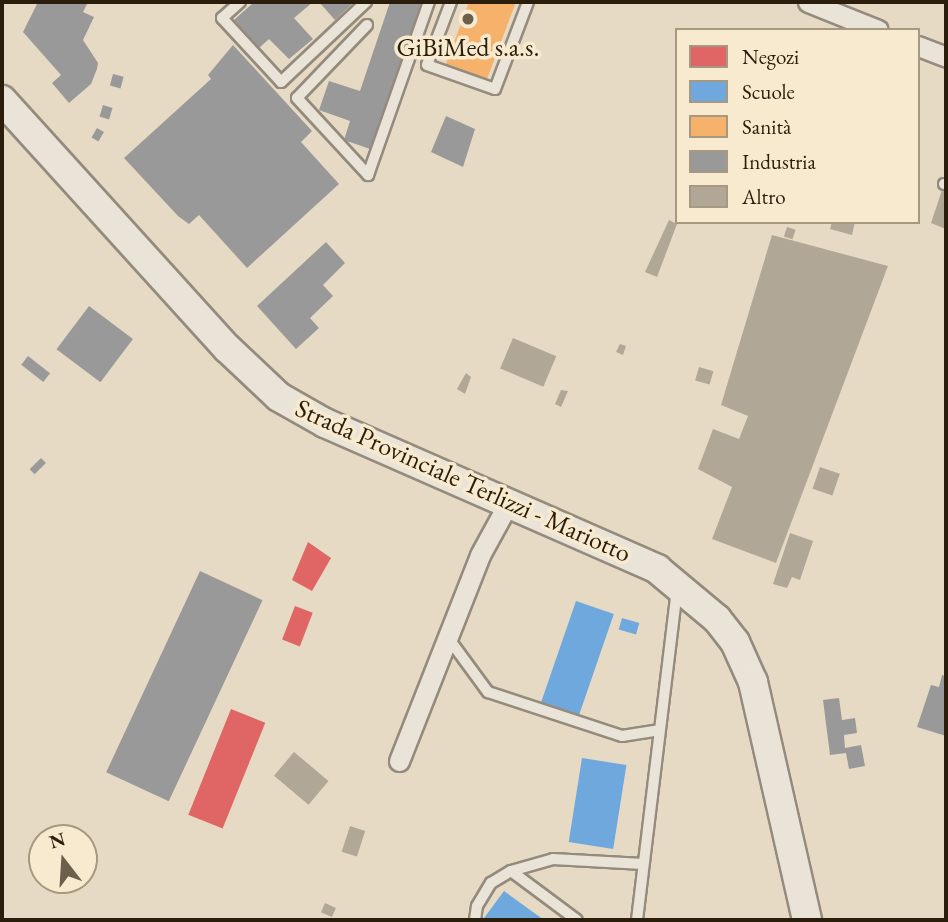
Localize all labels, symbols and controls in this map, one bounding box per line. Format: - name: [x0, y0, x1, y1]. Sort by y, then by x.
- marker: GiBiMed s.a.s.: [458, 9, 478, 29]
- legend: [675, 28, 920, 224]
- place label: GiBiMed s.a.s.: [397, 32, 539, 64]
- text: Negozi: [742, 43, 799, 70]
- text: Scuole: [742, 78, 795, 105]
- text: Sanità: [742, 113, 791, 140]
- text: Industria: [742, 148, 816, 175]
- text: Altro: [742, 183, 786, 210]
- street label: Strada Provinciale Terlizzi - Mariotto: [290, 393, 636, 569]
- north arrow: [28, 824, 98, 894]
- text: N: [46, 826, 68, 855]

